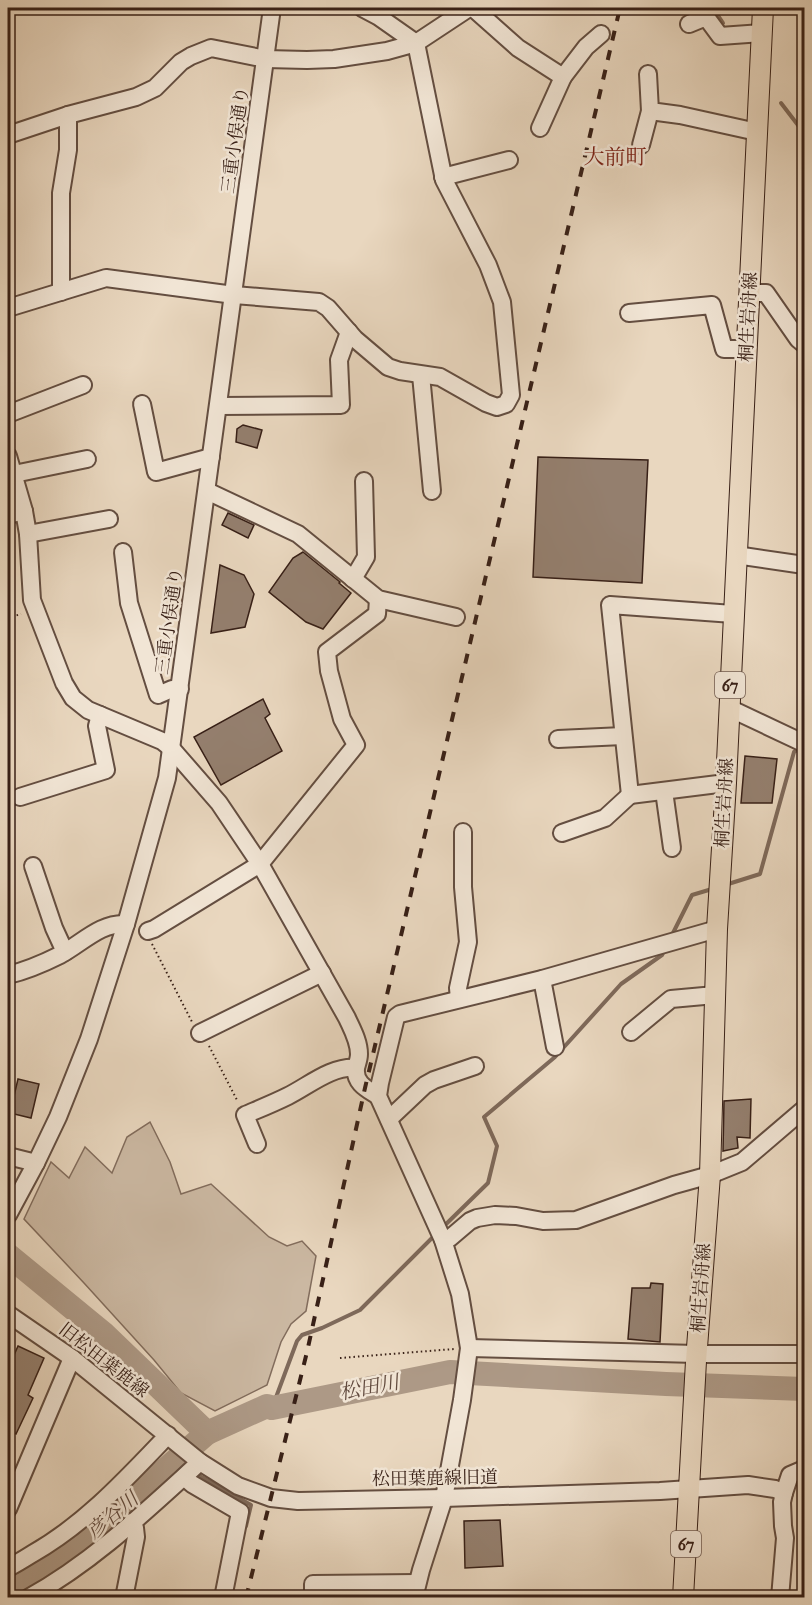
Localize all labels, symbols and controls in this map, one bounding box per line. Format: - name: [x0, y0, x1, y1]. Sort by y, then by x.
- street label: 三重小俣通り: [217, 85, 253, 195]
- district label: 大前町: [584, 144, 647, 170]
- street label: 桐生岩舟線: [735, 271, 761, 363]
- street label: 三重小俣通り: [151, 566, 187, 676]
- road number: 67: [715, 672, 745, 698]
- street label: 桐生岩舟線: [711, 757, 737, 849]
- street label: 桐生岩舟線: [687, 1242, 715, 1334]
- street label: 旧松田葉鹿線: [55, 1318, 153, 1402]
- water label: 松田川: [337, 1369, 403, 1405]
- street label: 松田葉鹿線旧道: [372, 1466, 498, 1490]
- water label: 彦谷川: [81, 1485, 144, 1543]
- road number: 67: [671, 1531, 701, 1557]

